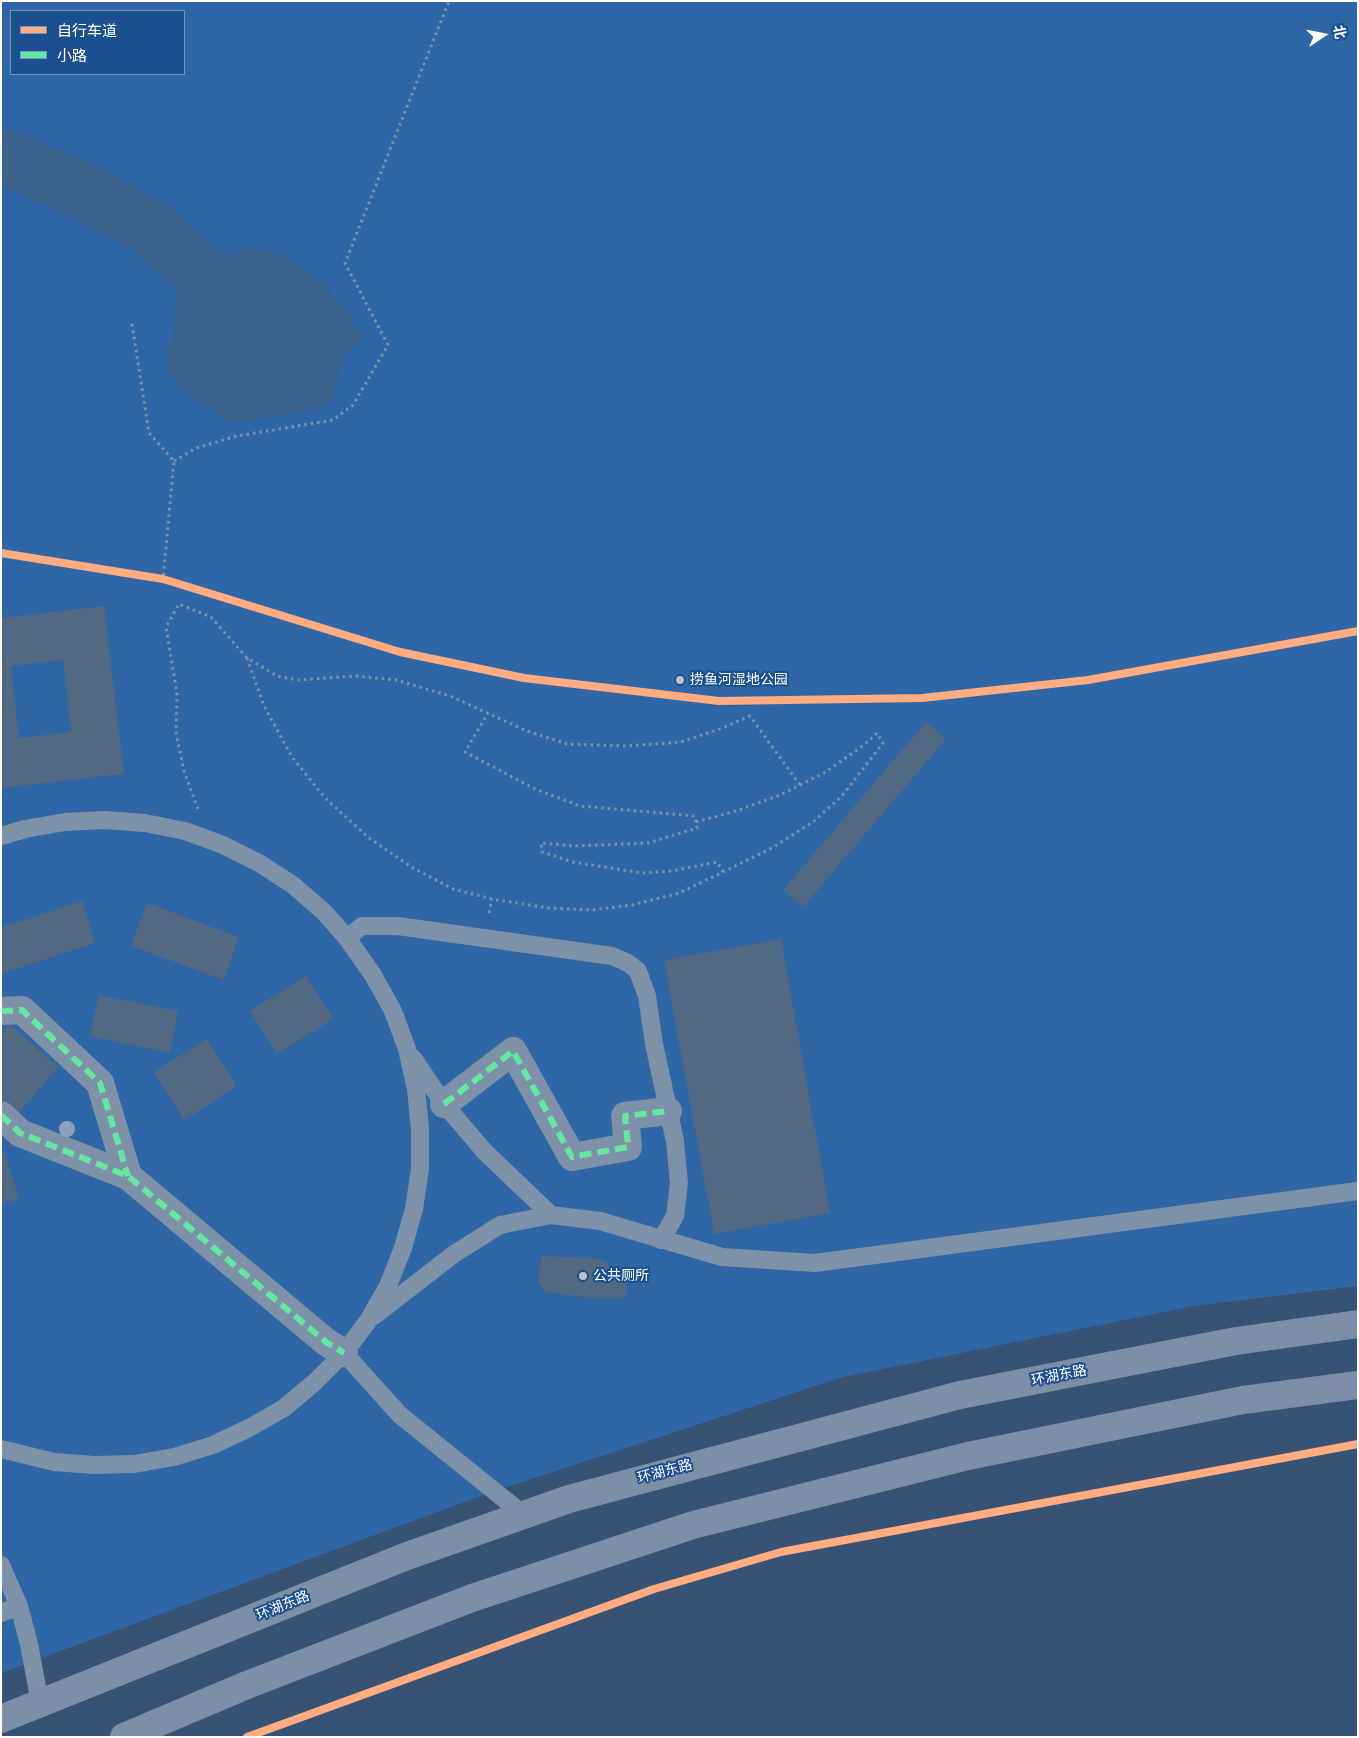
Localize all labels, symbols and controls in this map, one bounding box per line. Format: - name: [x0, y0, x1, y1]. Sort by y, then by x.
- legend: [10, 10, 185, 75]
- north arrow: [1299, 10, 1349, 60]
- text: 自行车道: [57, 22, 117, 40]
- text: 北: [1330, 24, 1349, 41]
- text: 小路: [57, 47, 87, 65]
- place label: 捞鱼河湿地公园: [690, 672, 788, 688]
- marker: 捞鱼河湿地公园: [674, 674, 686, 686]
- place label: 公共厕所: [593, 1268, 649, 1284]
- marker: 公共厕所: [577, 1270, 589, 1282]
- street label: 环湖东路: [1030, 1362, 1088, 1390]
- street label: 环湖东路: [636, 1457, 694, 1487]
- street label: 环湖东路: [254, 1588, 312, 1624]

